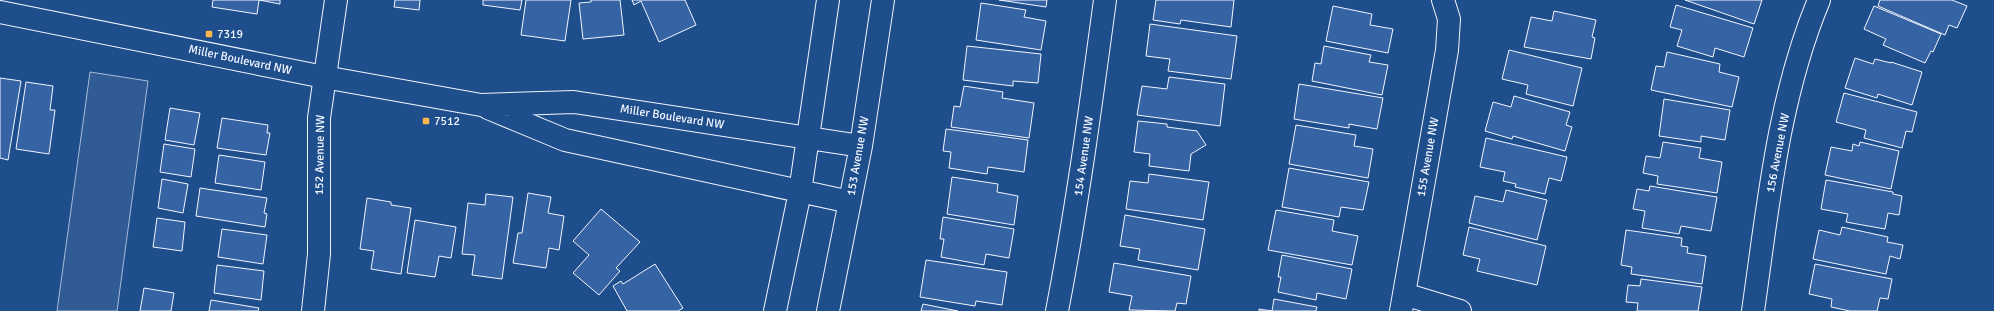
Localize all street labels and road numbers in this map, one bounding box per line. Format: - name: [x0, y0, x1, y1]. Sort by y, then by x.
- street label: Miller Boulevard NW: [187, 42, 293, 78]
- street label: Miller Boulevard NW: [619, 101, 725, 133]
- street label: 156 Avenue NW: [1763, 112, 1793, 194]
- street label: 152 Avenue NW: [312, 115, 328, 195]
- street label: 153 Avenue NW: [844, 115, 872, 197]
- street label: 154 Avenue NW: [1071, 115, 1097, 197]
- street label: 155 Avenue NW: [1414, 116, 1442, 198]

